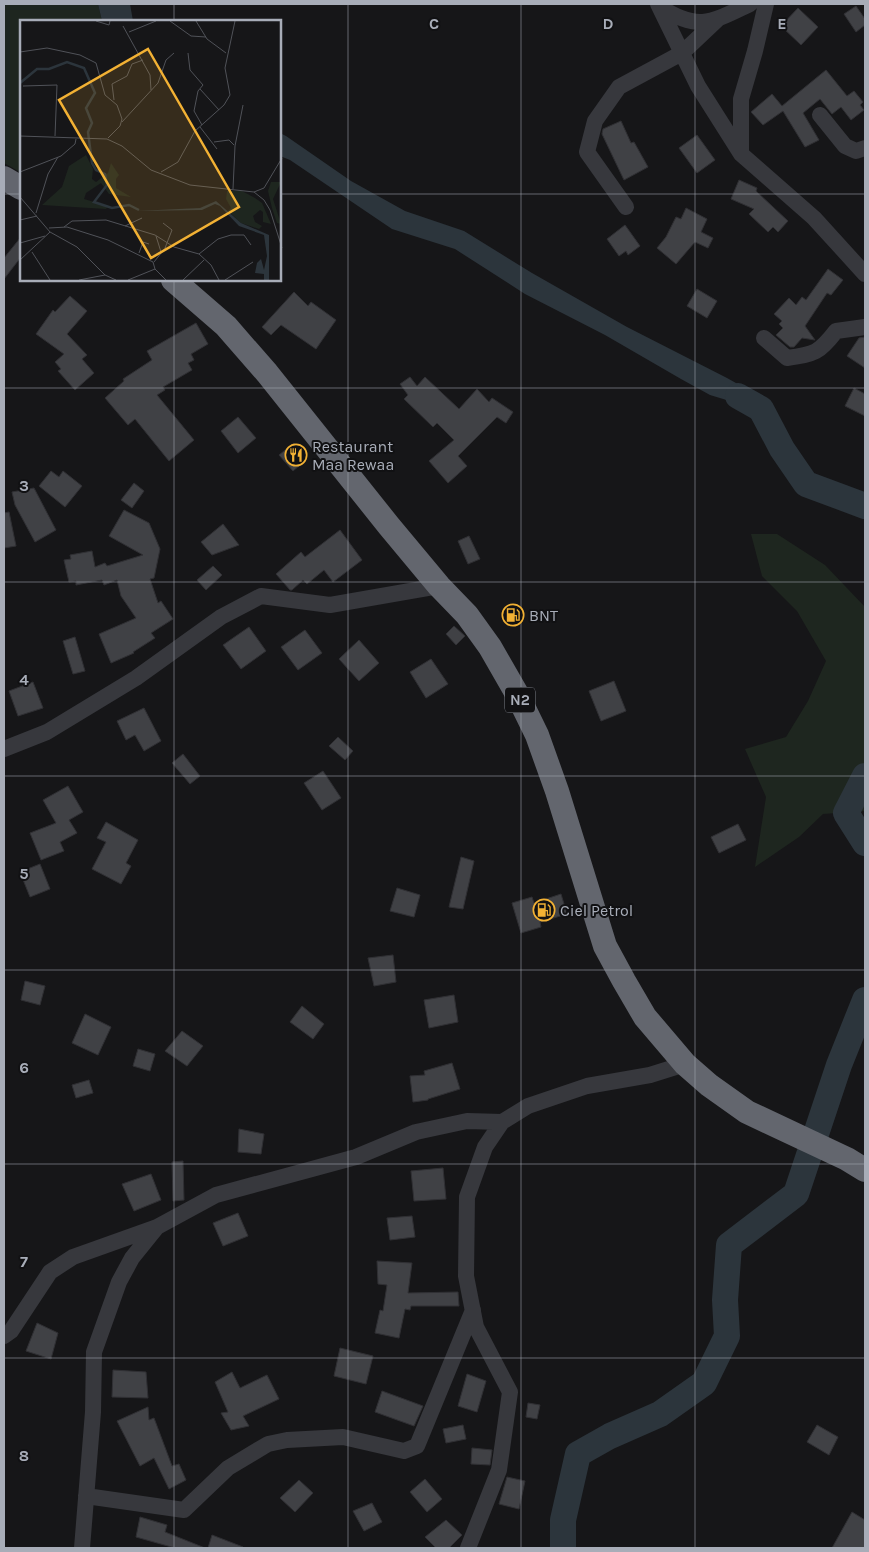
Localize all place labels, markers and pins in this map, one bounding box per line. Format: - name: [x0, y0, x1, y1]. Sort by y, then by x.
- place label: Restaurant Maa Rewaa: [312, 437, 394, 474]
- restaurant icon: Restaurant Maa Rewaa: [284, 443, 308, 467]
- fuel station icon: BNT: [501, 603, 525, 627]
- place label: BNT: [529, 606, 558, 625]
- fuel station icon: Ciel Petrol: [532, 898, 556, 922]
- place label: Ciel Petrol: [560, 901, 633, 920]

